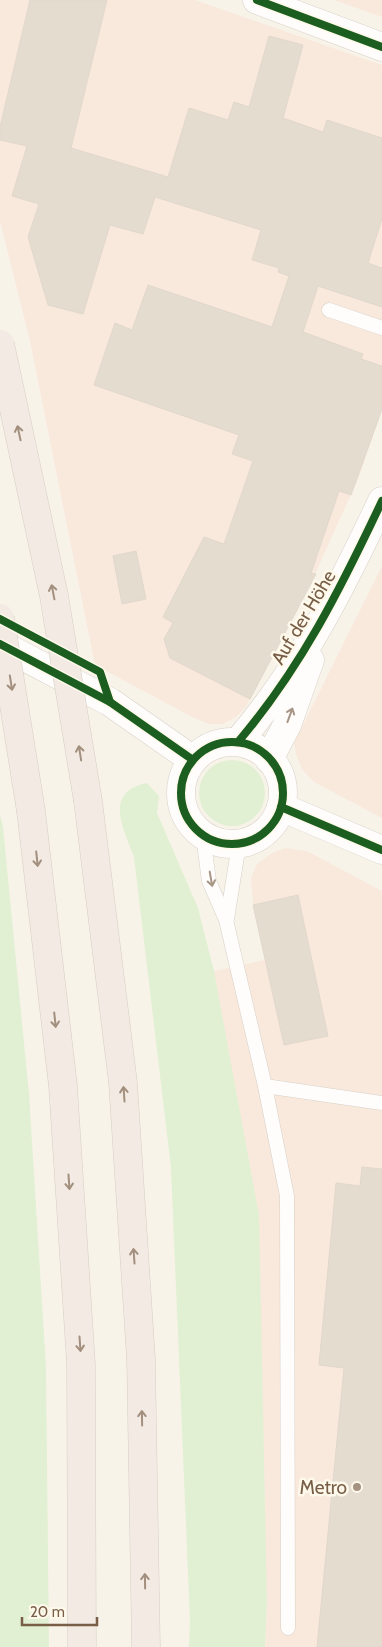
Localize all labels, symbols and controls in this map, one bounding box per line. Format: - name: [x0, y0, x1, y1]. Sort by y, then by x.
- one-way arrow: [14, 426, 23, 442]
- street label: Auf der Höhe: [266, 566, 341, 669]
- one-way arrow: [48, 585, 57, 601]
- one-way arrow: [6, 675, 16, 691]
- one-way arrow: [286, 707, 295, 723]
- one-way arrow: [75, 745, 85, 761]
- one-way arrow: [32, 851, 42, 867]
- one-way arrow: [206, 871, 216, 887]
- one-way arrow: [50, 1012, 60, 1028]
- one-way arrow: [119, 1086, 128, 1102]
- one-way arrow: [64, 1174, 73, 1190]
- one-way arrow: [130, 1248, 139, 1264]
- one-way arrow: [75, 1336, 84, 1352]
- one-way arrow: [137, 1411, 147, 1427]
- place label: Metro: [299, 1476, 347, 1499]
- marker: Metro: [351, 1481, 363, 1493]
- one-way arrow: [141, 1573, 150, 1589]
- scale bar: [22, 1594, 98, 1626]
- text: 20 m: [30, 1603, 65, 1621]

